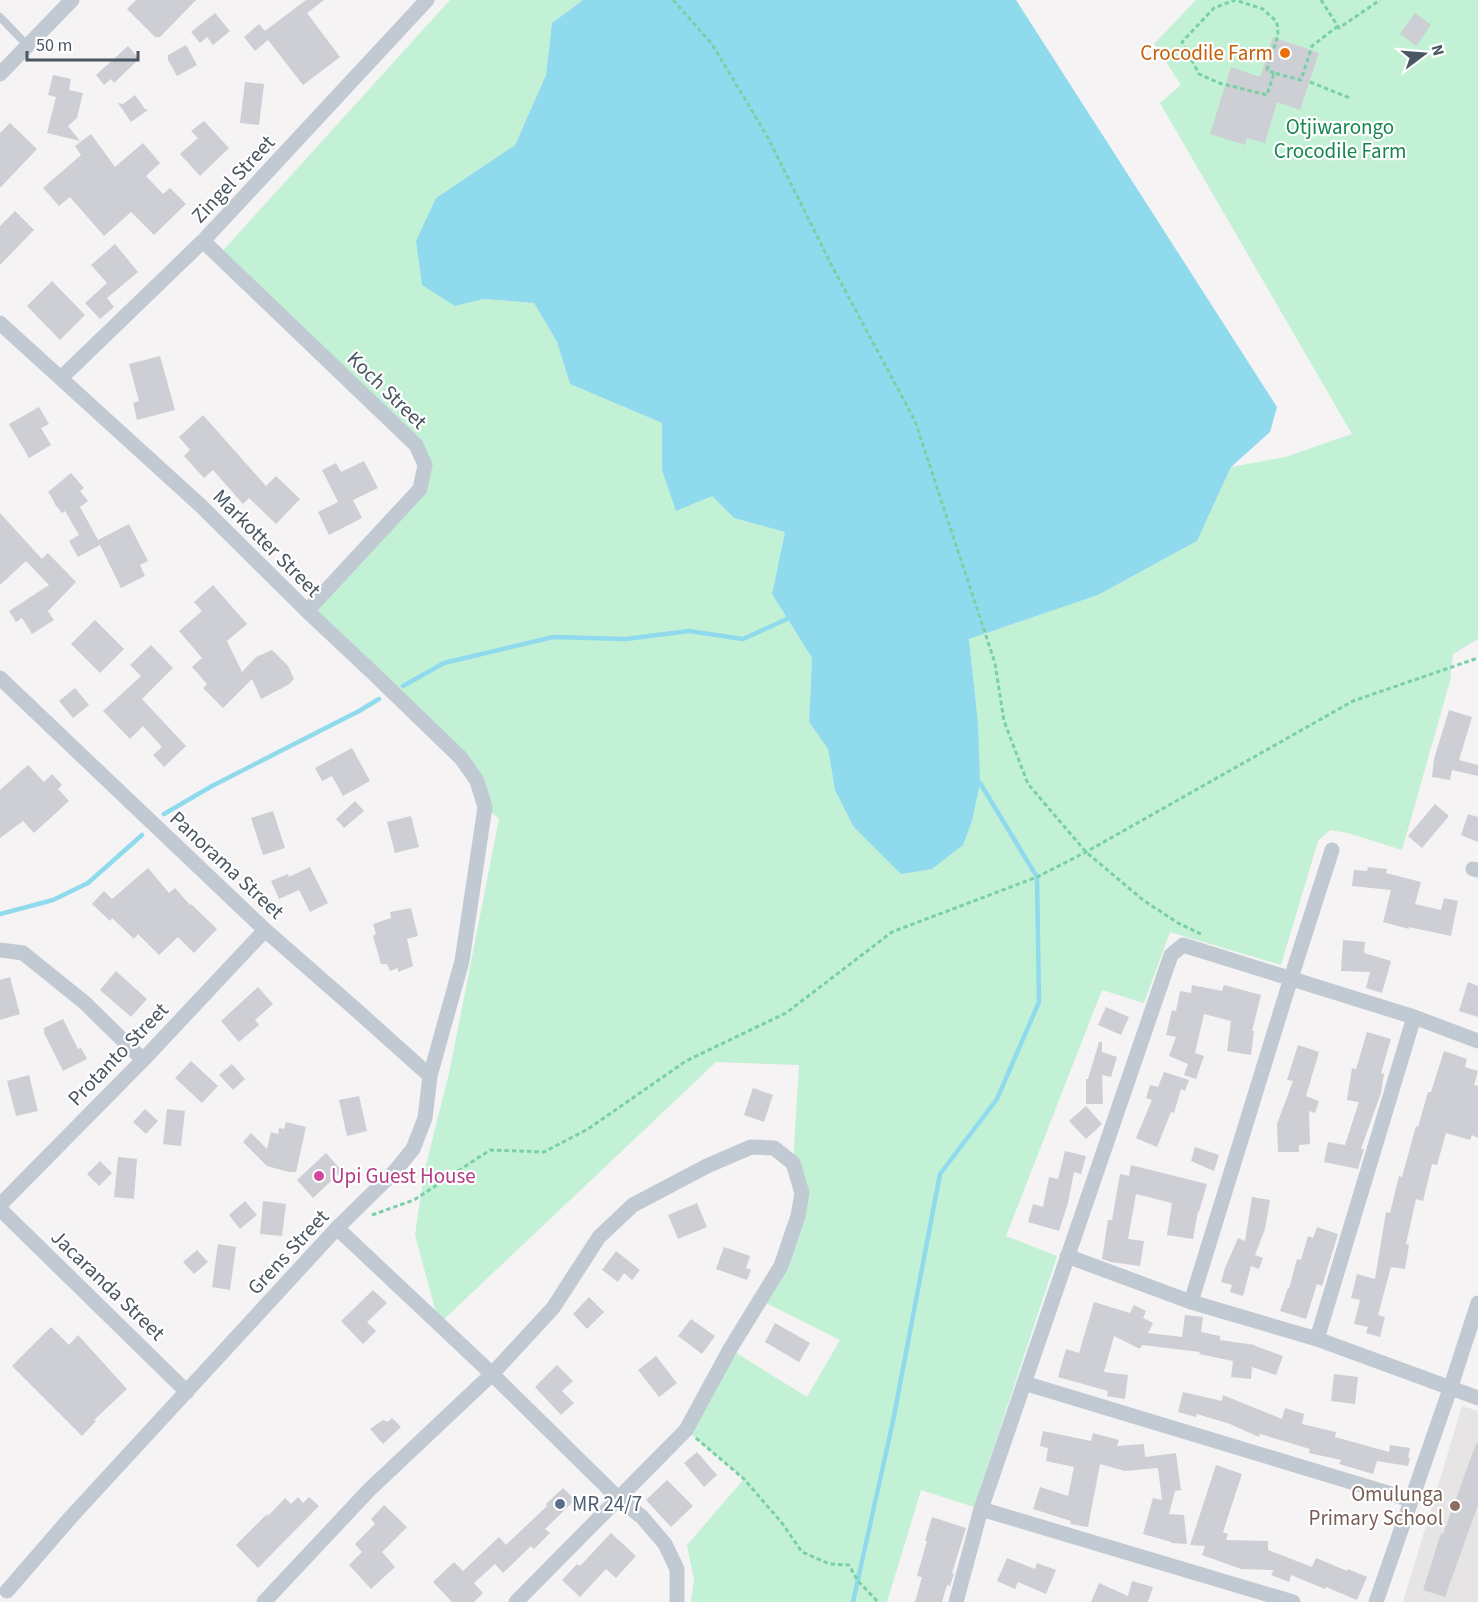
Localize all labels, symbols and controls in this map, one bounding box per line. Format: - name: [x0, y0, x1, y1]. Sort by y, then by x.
- scale bar: [27, 24, 138, 62]
- north arrow: [1394, 24, 1454, 84]
- text: 50 m: [36, 33, 72, 58]
- place label: Crocodile Farm: [1140, 38, 1273, 68]
- text: N: [1425, 42, 1449, 58]
- marker: Crocodile Farm: [1278, 46, 1292, 60]
- park label: Otjiwarongo Crocodile Farm: [1274, 112, 1406, 166]
- street label: Zingel Street: [184, 128, 282, 230]
- street label: Koch Street: [340, 344, 434, 436]
- street label: Markotter Street: [206, 482, 328, 604]
- street label: Panorama Street: [163, 804, 291, 926]
- street label: Protanto Street: [61, 995, 175, 1113]
- place label: Upi Guest House: [331, 1161, 476, 1191]
- marker: Upi Guest House: [312, 1169, 326, 1183]
- street label: Grens Street: [240, 1202, 336, 1302]
- street label: Jacaranda Street: [44, 1223, 172, 1347]
- place label: Omulunga Primary School: [1309, 1479, 1443, 1533]
- place label: MR 24/7: [572, 1489, 642, 1519]
- marker: MR 24/7: [553, 1497, 567, 1511]
- marker: Omulunga Primary School: [1448, 1499, 1462, 1513]

